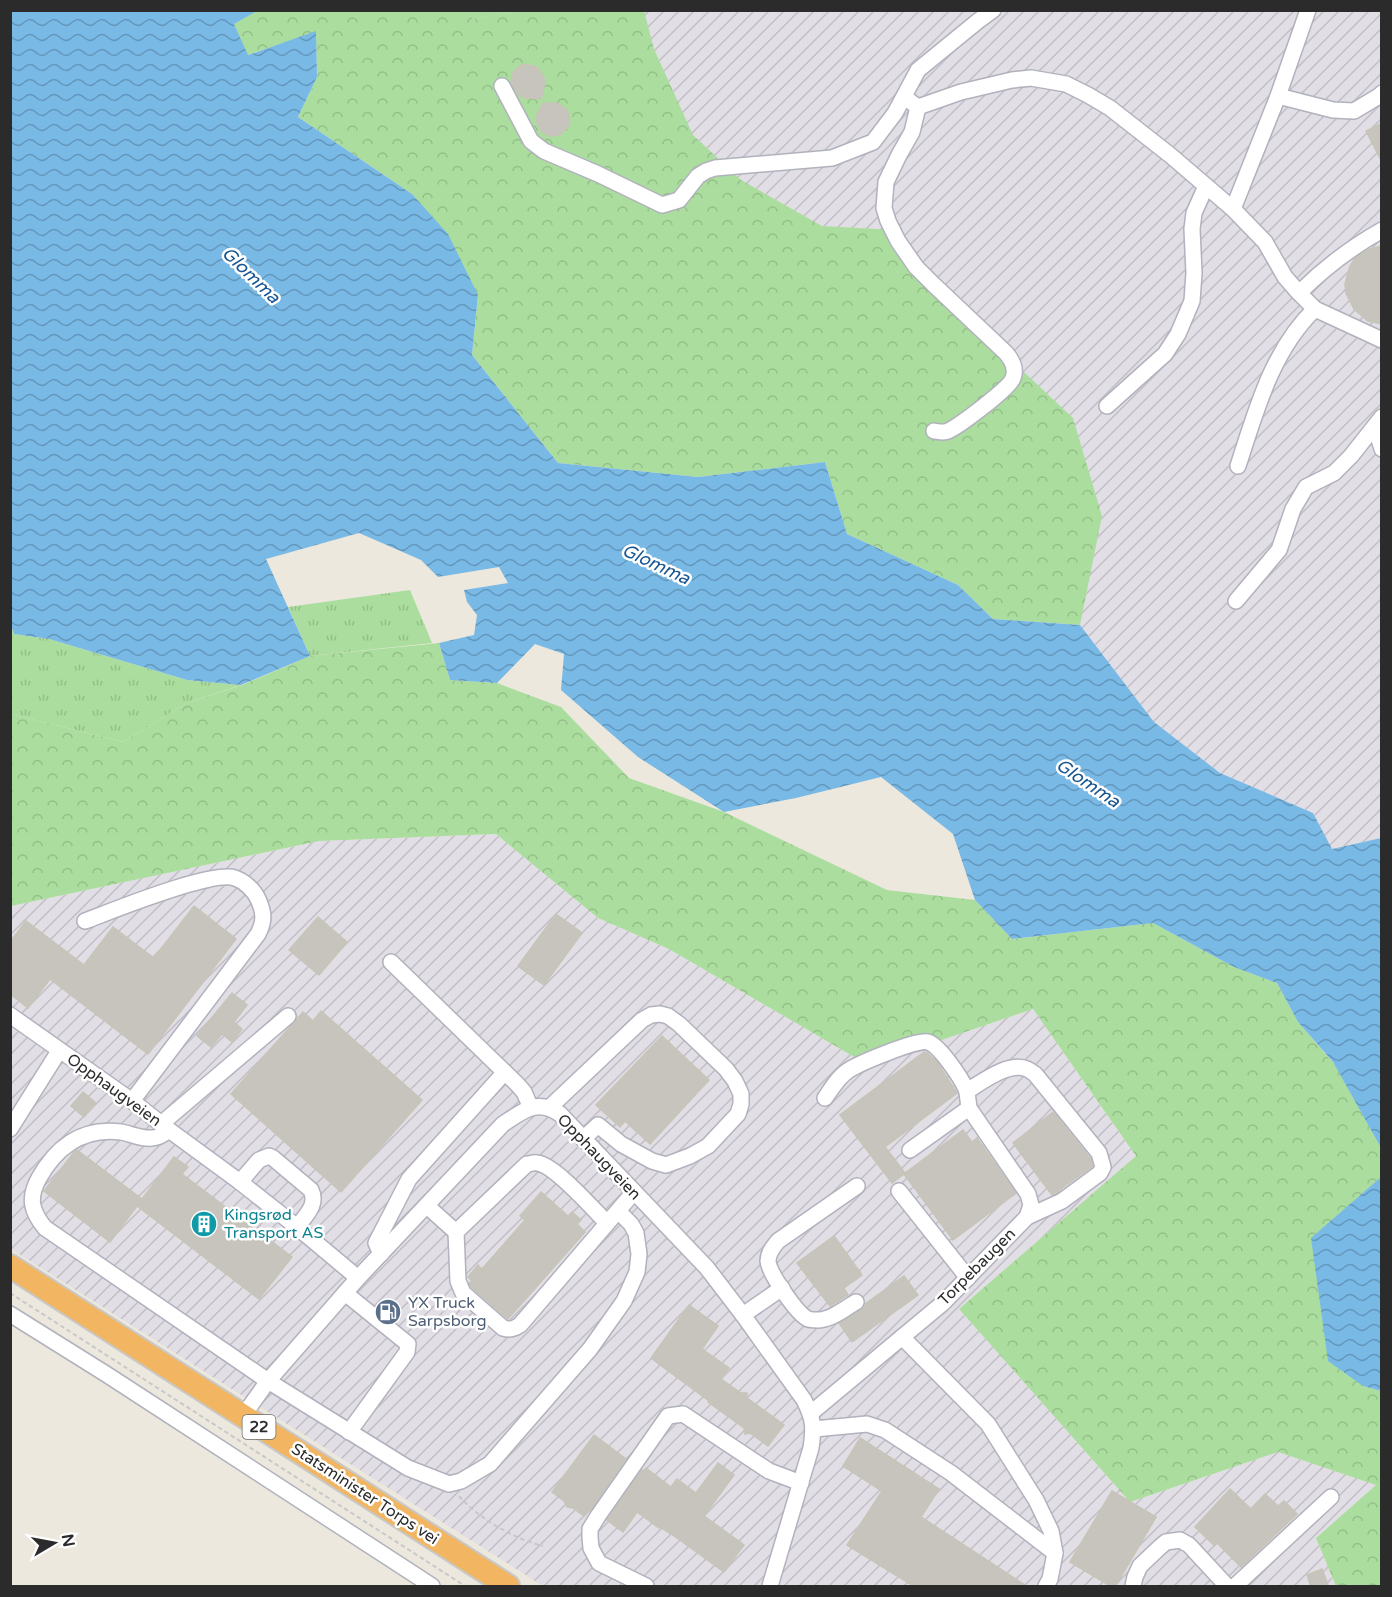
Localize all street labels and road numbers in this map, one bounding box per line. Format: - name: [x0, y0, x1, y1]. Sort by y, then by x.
- street label: Opphaugveien: [63, 1049, 165, 1131]
- street label: Opphaugveien: [553, 1110, 645, 1204]
- street label: Torpebaugen: [934, 1224, 1020, 1310]
- road number: 22: [242, 1415, 276, 1439]
- street label: Statsminister Torps vei: [288, 1439, 442, 1549]

